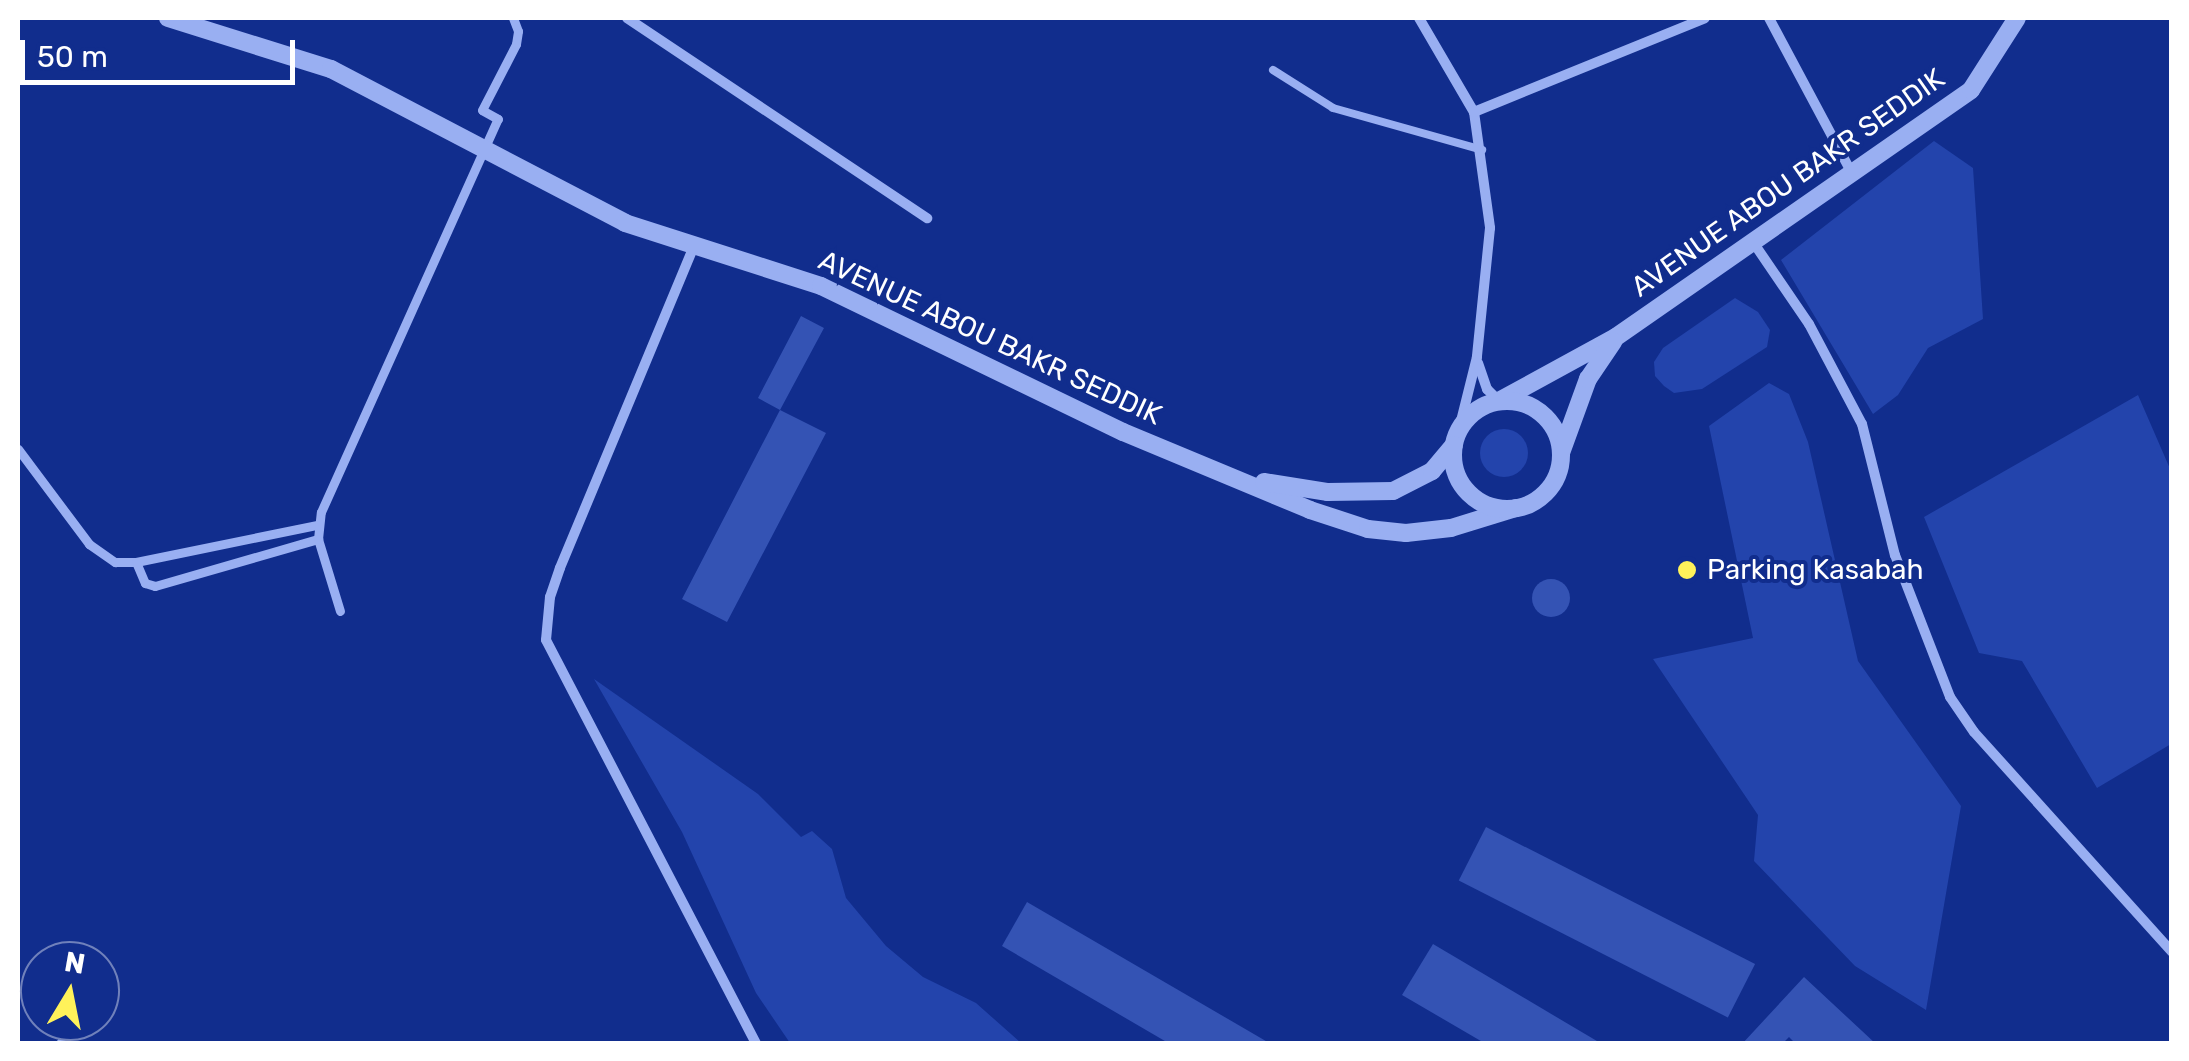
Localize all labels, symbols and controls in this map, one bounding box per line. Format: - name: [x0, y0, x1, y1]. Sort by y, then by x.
- scale bar: [25, 20, 300, 82]
- text: 50 m: [37, 39, 108, 75]
- street label: AVENUE ABOU BAKR SEDDIK: [1625, 62, 1951, 304]
- street label: AVENUE ABOU BAKR SEDDIK: [813, 243, 1167, 433]
- place label: Parking Kasabah: [1707, 553, 1924, 587]
- marker: Parking Kasabah: [1676, 559, 1698, 581]
- north arrow: [20, 941, 120, 1041]
- text: N: [62, 945, 88, 981]

